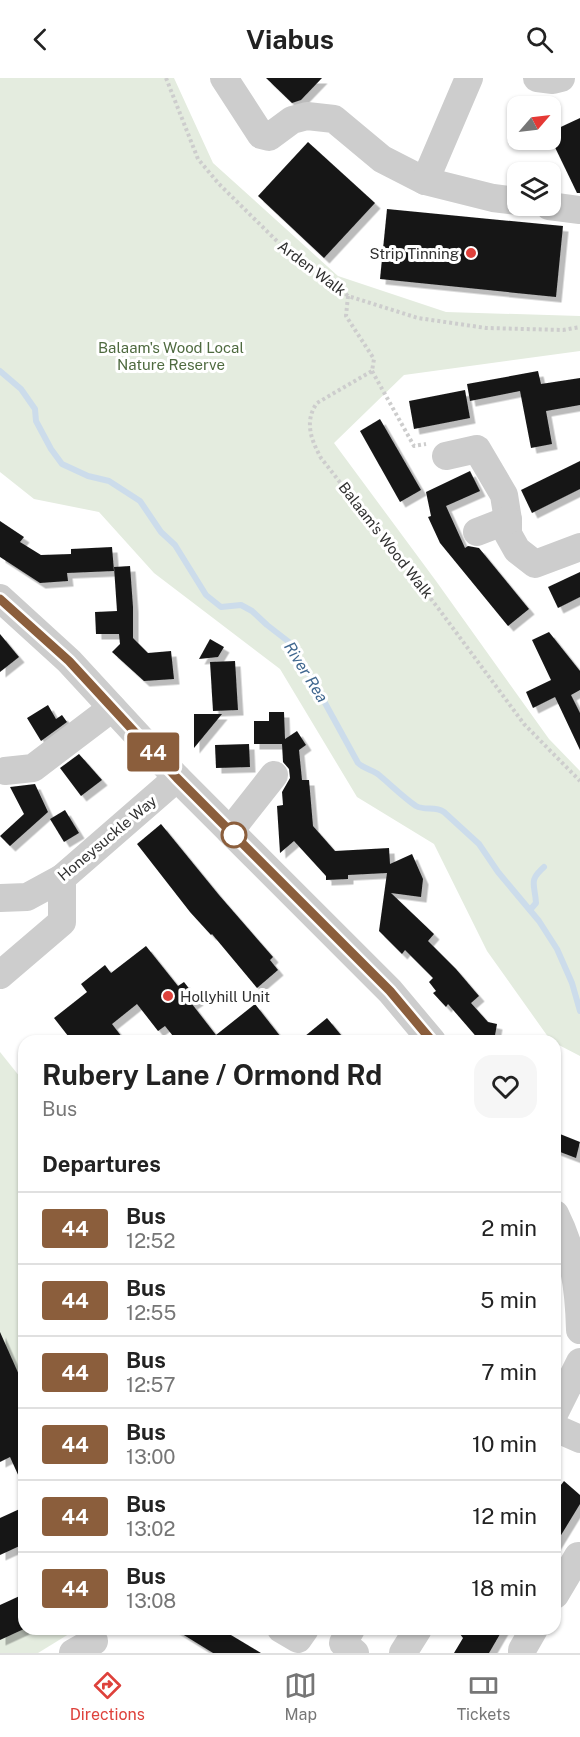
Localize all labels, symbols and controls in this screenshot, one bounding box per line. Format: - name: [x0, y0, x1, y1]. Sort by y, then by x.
- icon: back: [24, 23, 57, 56]
- text: Viabus: [246, 23, 334, 55]
- icon: search: [523, 23, 556, 56]
- north arrow: [507, 96, 561, 150]
- map controls: [507, 96, 561, 216]
- button: layers: [507, 162, 561, 216]
- street label: Arden Walk: [275, 237, 349, 299]
- place label: Strip Tinning: [369, 245, 459, 262]
- marker: Strip Tinning: [464, 246, 478, 260]
- park label: Balaam's Wood Local Nature Reserve: [98, 339, 244, 373]
- street label: Balaam's Wood Walk: [335, 479, 437, 601]
- water label: River Rea: [280, 638, 332, 706]
- line badge: 44: [126, 732, 180, 772]
- text: 44: [139, 740, 167, 765]
- street label: Honeysuckle Way: [54, 792, 160, 884]
- unlabelled marker: [221, 822, 247, 848]
- place label: Hollyhill Unit: [180, 988, 270, 1005]
- marker: Hollyhill Unit: [161, 989, 175, 1003]
- button: heart: [474, 1055, 537, 1118]
- text: Rubery Lane / Ormond Rd: [42, 1058, 382, 1091]
- text: Bus: [42, 1097, 77, 1121]
- text: Departures: [42, 1151, 161, 1177]
- text: Bus: [126, 1203, 166, 1229]
- text: 2 min: [481, 1215, 537, 1241]
- text: 44: [61, 1216, 89, 1241]
- text: 12:52: [126, 1229, 175, 1253]
- text: Bus: [126, 1275, 166, 1301]
- text: 5 min: [480, 1287, 537, 1313]
- text: 44: [61, 1288, 89, 1313]
- text: 12:55: [126, 1301, 176, 1325]
- text: Bus: [126, 1347, 166, 1373]
- text: 7 min: [481, 1359, 537, 1385]
- text: 44: [61, 1360, 89, 1385]
- text: 12:57: [126, 1373, 175, 1397]
- text: Bus: [126, 1419, 166, 1445]
- text: 10 min: [472, 1431, 537, 1457]
- text: 44: [61, 1432, 89, 1457]
- text: 13:00: [126, 1445, 176, 1469]
- text: Bus: [126, 1491, 166, 1517]
- text: 12 min: [472, 1503, 537, 1529]
- text: 44: [61, 1504, 89, 1529]
- text: 13:02: [126, 1517, 175, 1541]
- text: Bus: [126, 1563, 166, 1589]
- text: 18 min: [471, 1575, 537, 1601]
- text: 44: [61, 1576, 89, 1601]
- text: 13:08: [126, 1589, 176, 1613]
- tab: Directions: [70, 1669, 145, 1724]
- tab: Map: [284, 1669, 317, 1724]
- tab: Tickets: [457, 1669, 510, 1724]

